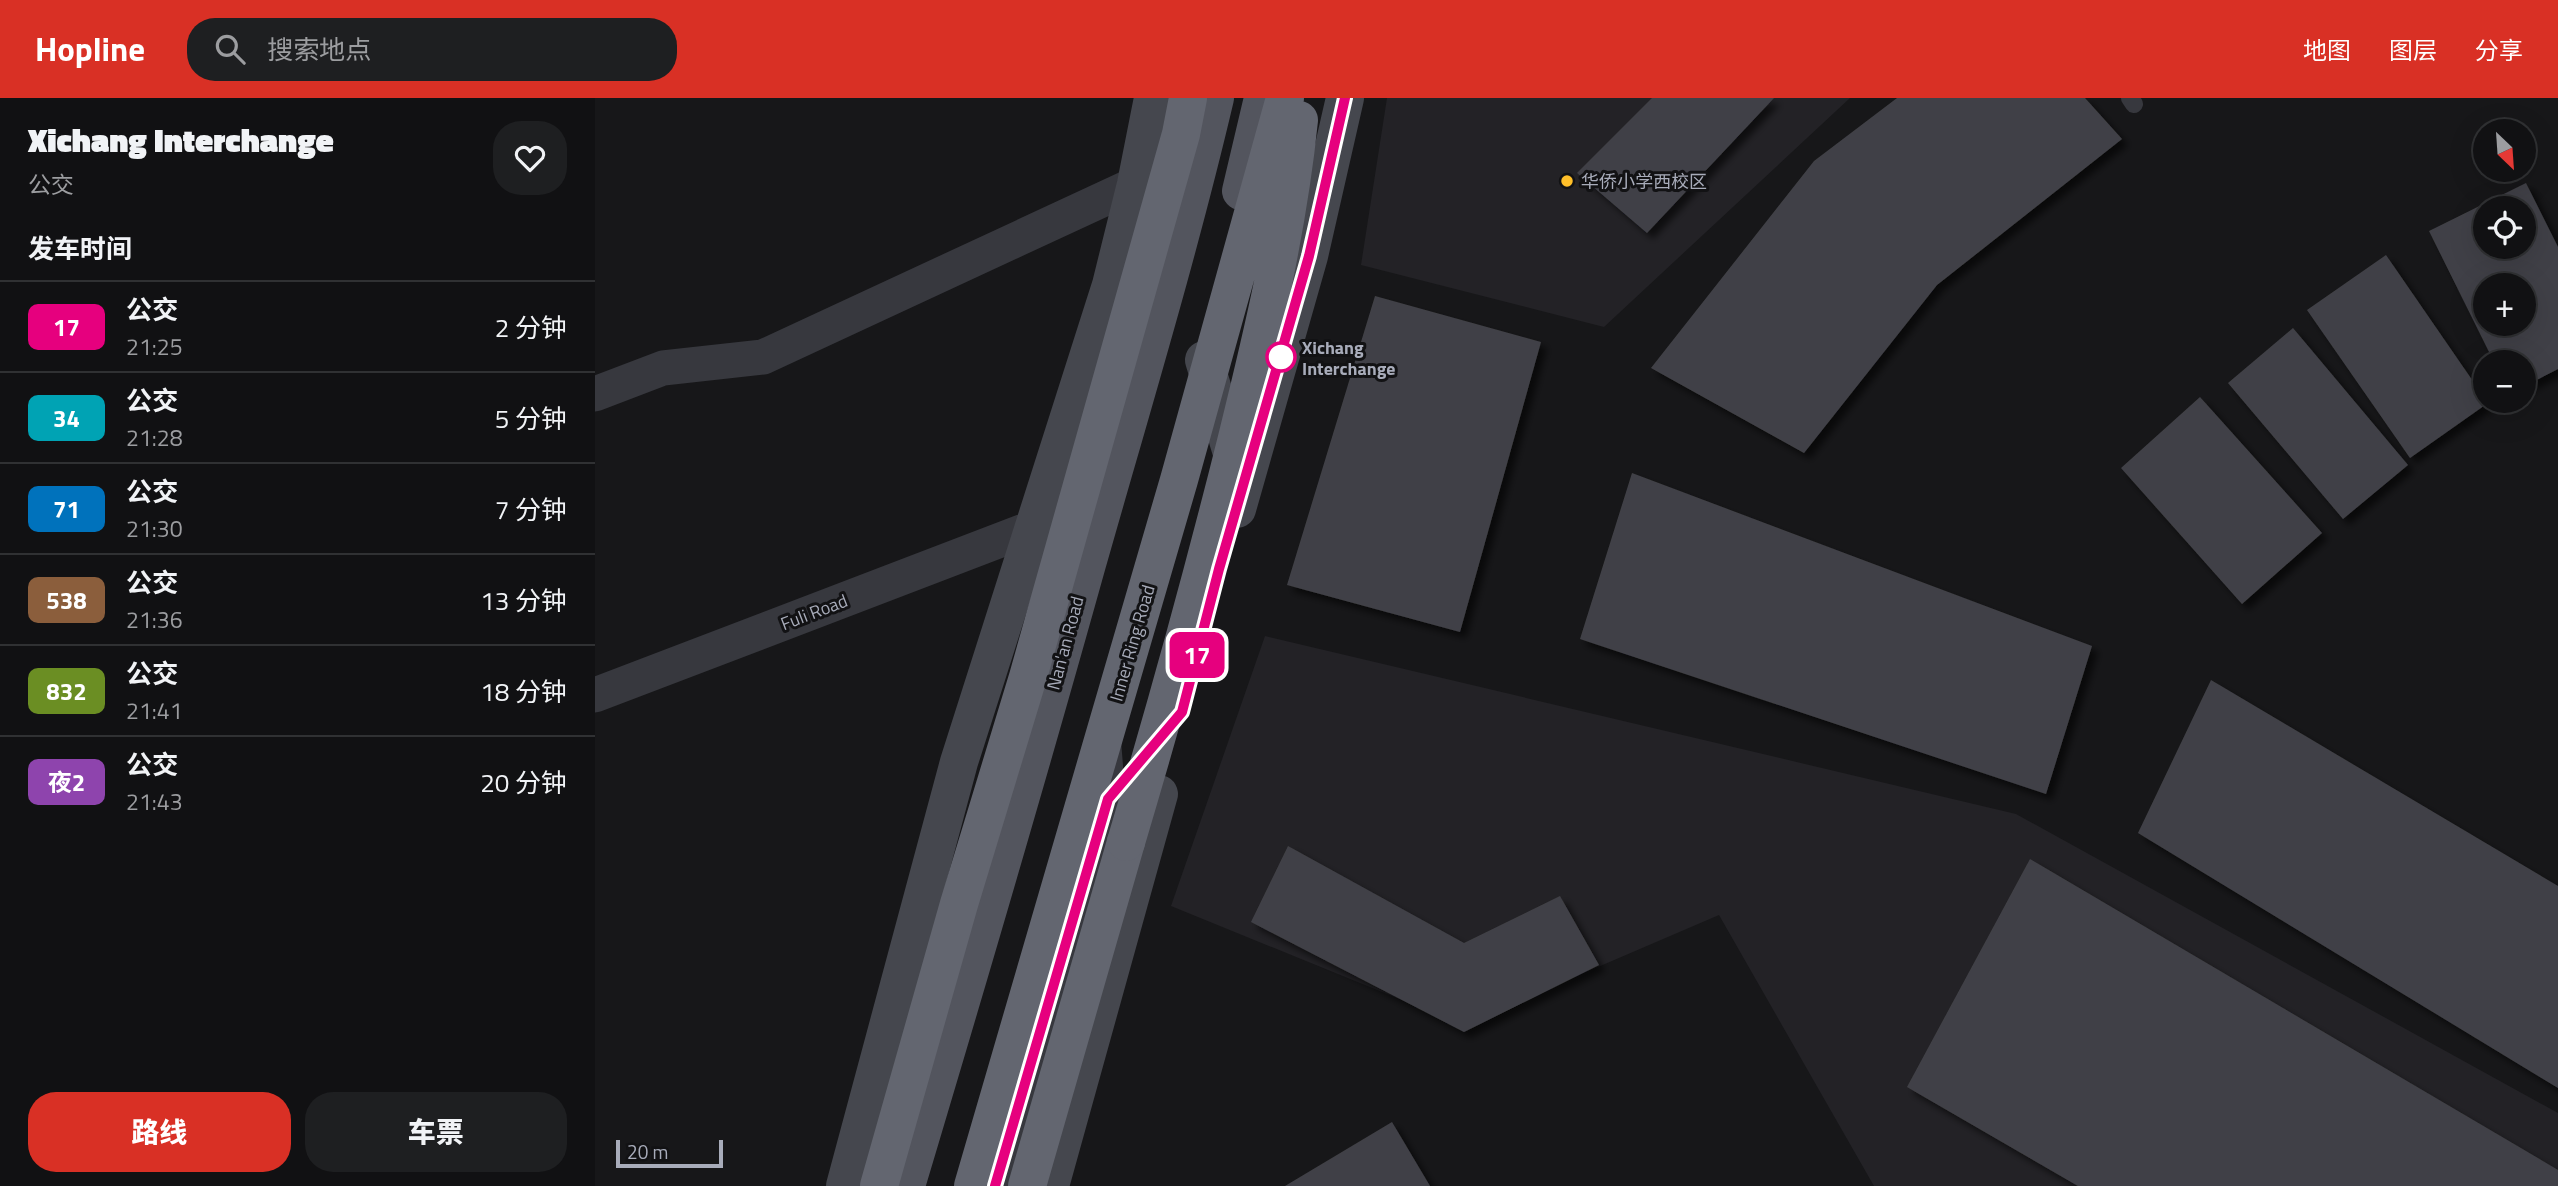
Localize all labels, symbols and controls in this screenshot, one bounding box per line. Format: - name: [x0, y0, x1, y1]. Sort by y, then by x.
- search box: [187, 18, 677, 81]
- text: Hopline: [35, 24, 145, 74]
- icon: search: [211, 30, 249, 68]
- text: 搜索地点: [267, 30, 371, 69]
- text: 地图: [2303, 32, 2351, 68]
- text: 图层: [2389, 32, 2437, 68]
- text: 分享: [2475, 32, 2523, 68]
- text: Xichang Interchange: [28, 115, 334, 165]
- north arrow: [2473, 119, 2536, 182]
- map controls: [2473, 119, 2536, 413]
- button: heart: [493, 121, 567, 195]
- text: 公交: [28, 167, 74, 202]
- place label: 华侨小学西校区: [1581, 168, 1707, 195]
- marker: 华侨小学西校区: [1559, 173, 1575, 189]
- button: locate: [2473, 196, 2536, 259]
- text: 发车时间: [28, 229, 132, 268]
- button: +: [2473, 273, 2536, 336]
- text: 公交: [126, 290, 178, 329]
- text: 2 分钟: [495, 308, 567, 347]
- text: 17: [53, 309, 80, 345]
- text: 21:25: [126, 329, 183, 364]
- place label: Xichang Interchange: [1302, 334, 1395, 382]
- marker: Xichang Interchange: [1266, 342, 1296, 372]
- button: −: [2473, 350, 2536, 413]
- text: 公交: [126, 381, 178, 420]
- text: 5 分钟: [495, 399, 567, 438]
- text: 34: [53, 400, 80, 436]
- text: 21:28: [126, 420, 183, 455]
- text: 公交: [126, 472, 178, 511]
- text: 7 分钟: [495, 490, 567, 529]
- text: 71: [53, 491, 80, 527]
- text: 21:30: [126, 511, 183, 546]
- text: 公交: [126, 563, 178, 602]
- text: 13 分钟: [480, 581, 567, 620]
- text: 538: [46, 582, 87, 618]
- street label: Inner Ring Road: [1102, 582, 1162, 704]
- street label: Fuli Road: [777, 587, 851, 637]
- street label: Nan'an Road: [1040, 593, 1090, 693]
- text: 21:36: [126, 602, 183, 637]
- line badge: 17: [1165, 632, 1229, 678]
- text: 17: [1184, 637, 1210, 673]
- text: 公交: [126, 654, 178, 693]
- text: 18 分钟: [480, 672, 567, 711]
- text: 832: [46, 673, 87, 709]
- text: 21:41: [126, 693, 183, 728]
- text: 公交: [126, 745, 178, 784]
- text: 20 分钟: [480, 763, 567, 802]
- text: 夜2: [48, 764, 85, 800]
- text: 21:43: [126, 784, 183, 819]
- button: 路线: [28, 1092, 291, 1172]
- button: 车票: [305, 1092, 567, 1172]
- scale bar: [616, 1137, 723, 1169]
- text: 20 m: [627, 1137, 668, 1166]

